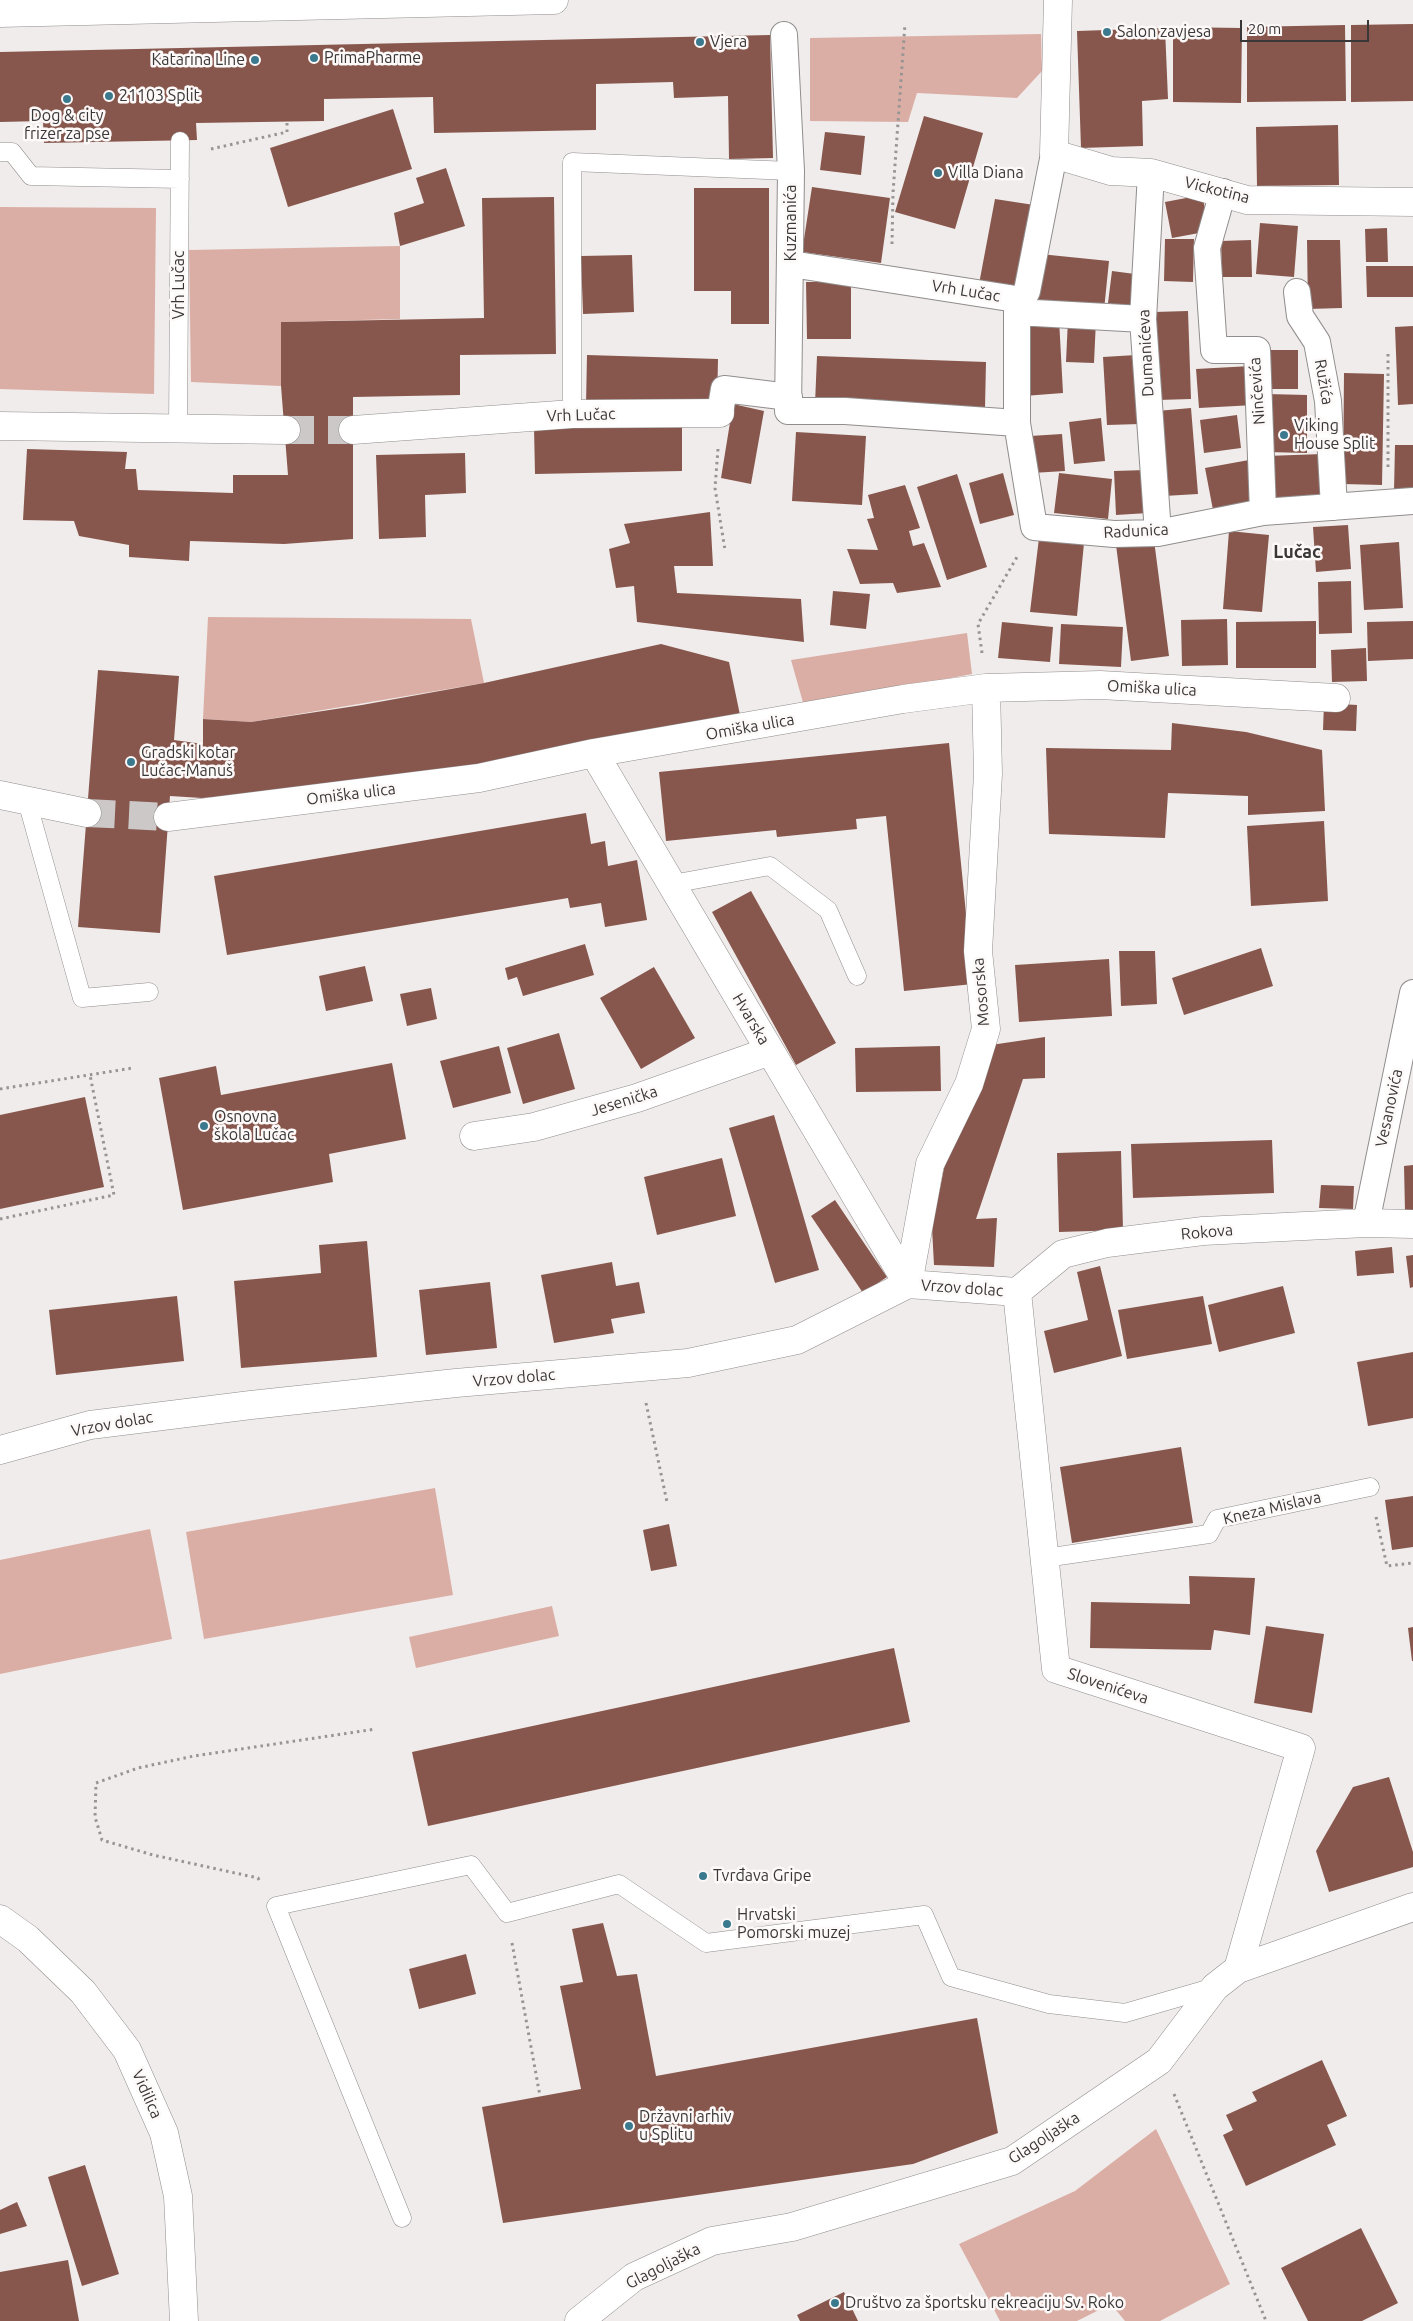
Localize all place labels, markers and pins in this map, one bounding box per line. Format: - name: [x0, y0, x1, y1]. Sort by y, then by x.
- place label: Salon zavjesa: [1117, 22, 1211, 42]
- marker: Salon zavjesa: [1101, 26, 1113, 38]
- place label: Vjera: [710, 32, 747, 52]
- marker: Vjera: [694, 36, 706, 48]
- place label: PrimaPharme: [324, 48, 421, 68]
- place label: Katarina Line: [152, 50, 245, 70]
- marker: PrimaPharme: [308, 52, 320, 64]
- marker: Katarina Line: [249, 54, 261, 66]
- place label: 21103 Split: [119, 86, 200, 106]
- marker: 21103 Split: [103, 90, 115, 102]
- marker: Dog & city frizer za pse: [61, 93, 73, 105]
- place label: Dog & city frizer za pse: [24, 106, 110, 144]
- place label: Villa Diana: [948, 163, 1024, 183]
- marker: Villa Diana: [932, 167, 944, 179]
- place label: Viking House Split: [1294, 416, 1375, 454]
- marker: Viking House Split: [1278, 429, 1290, 441]
- place label: Gradski kotar Lučac-Manuš: [141, 743, 235, 781]
- marker: Gradski kotar Lučac-Manuš: [125, 756, 137, 768]
- place label: Osnovna škola Lučac: [214, 1107, 295, 1145]
- marker: Osnovna škola Lučac: [198, 1120, 210, 1132]
- place label: Tvrđava Gripe: [713, 1866, 811, 1886]
- marker: Tvrđava Gripe: [697, 1870, 709, 1882]
- place label: Hrvatski Pomorski muzej: [737, 1905, 850, 1943]
- marker: Hrvatski Pomorski muzej: [721, 1918, 733, 1930]
- place label: Državni arhiv u Splitu: [639, 2107, 731, 2145]
- marker: Državni arhiv u Splitu: [623, 2120, 635, 2132]
- place label: Društvo za športsku rekreaciju Sv. Roko: [845, 2293, 1124, 2313]
- marker: Društvo za športsku rekreaciju Sv. Roko: [829, 2297, 841, 2309]

